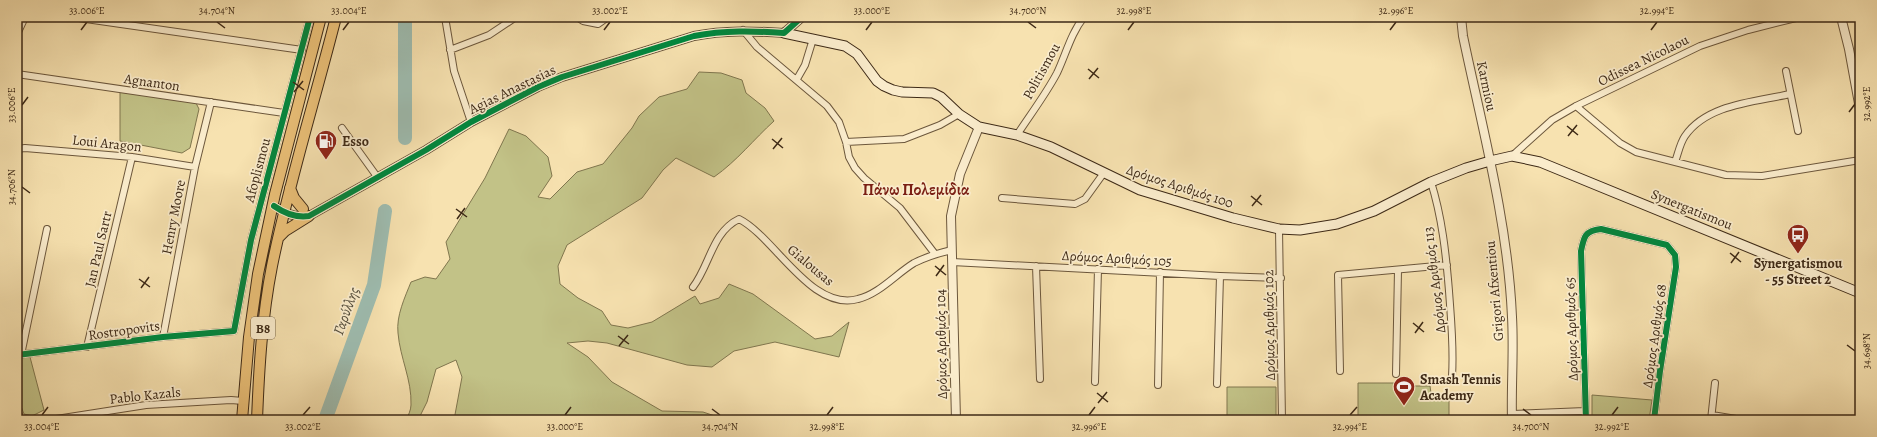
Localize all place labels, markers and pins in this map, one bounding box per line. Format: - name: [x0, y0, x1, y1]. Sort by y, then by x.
- fuel station icon: Esso: [313, 128, 339, 161]
- place label: Esso: [342, 132, 369, 151]
- bus stop icon: Synergatismou - 55 Street 2: [1785, 222, 1811, 255]
- place label: Synergatismou - 55 Street 2: [1754, 254, 1843, 289]
- place label: Smash Tennis Academy: [1419, 370, 1501, 405]
- sports icon: Smash Tennis Academy: [1391, 374, 1417, 407]

